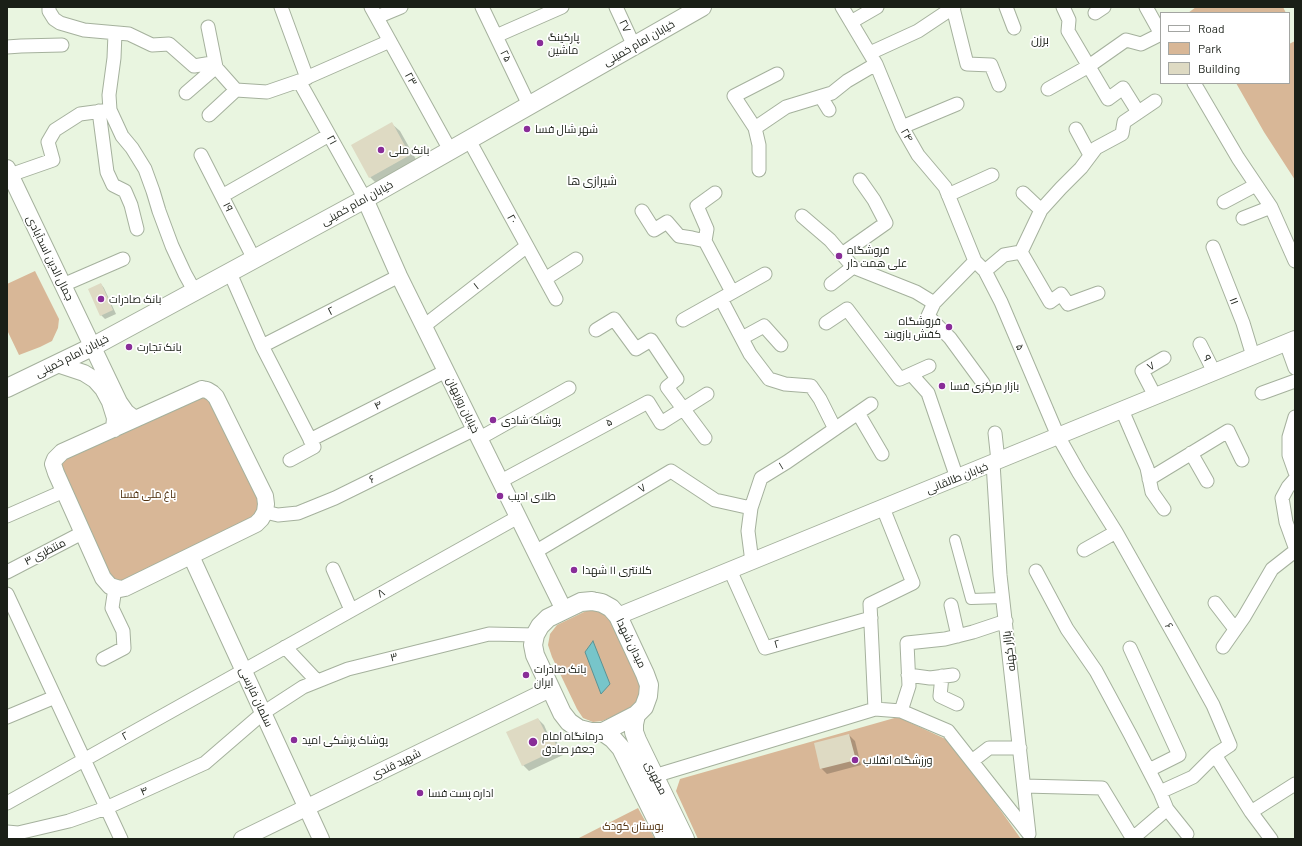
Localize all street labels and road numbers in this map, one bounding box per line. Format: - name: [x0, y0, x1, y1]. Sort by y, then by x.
- street label: خیابان امام خمینی: [601, 17, 677, 69]
- street label: ۲۷: [616, 17, 634, 35]
- street label: ۲۵: [497, 48, 515, 64]
- street label: ۲۳: [402, 70, 420, 88]
- street label: ۲۴: [898, 126, 916, 144]
- street label: ۲۱: [324, 133, 340, 147]
- street label: خیابان امام خمینی: [319, 178, 395, 228]
- street label: ۱۹: [220, 200, 236, 214]
- street label: ۲۰: [504, 212, 520, 226]
- street label: جمال الدین اسدآبادی: [24, 213, 76, 303]
- street label: ۱: [471, 280, 481, 292]
- street label: ۱۱: [1227, 295, 1241, 307]
- street label: ۲: [325, 304, 337, 318]
- street label: خیابان امام خمینی: [33, 332, 111, 380]
- street label: ۵: [1013, 342, 1027, 352]
- street label: ۹: [1200, 352, 1214, 364]
- street label: ۷: [1145, 359, 1157, 373]
- street label: خیابان روزبهان: [444, 375, 482, 435]
- street label: ۴: [372, 397, 384, 413]
- street label: ۵: [603, 415, 615, 429]
- street label: ۱: [776, 459, 786, 473]
- street label: خیابان طالقانی: [924, 460, 990, 496]
- street label: ۶: [367, 472, 377, 486]
- street label: ۷: [636, 481, 648, 495]
- street label: منتظری ۳: [22, 536, 68, 568]
- street label: ۸: [375, 586, 387, 600]
- street label: میدان شهدا: [613, 616, 649, 670]
- street label: ۶: [1162, 620, 1176, 632]
- street label: بازار کهنه: [1000, 630, 1018, 672]
- street label: ۲: [772, 637, 782, 651]
- street label: ۳: [389, 650, 399, 664]
- street label: سلمان فارسی: [236, 665, 276, 729]
- street label: ۲: [119, 729, 131, 743]
- street label: شهید قندی: [369, 746, 423, 782]
- street label: مطهری: [642, 759, 670, 797]
- street label: ۴: [138, 783, 150, 799]

